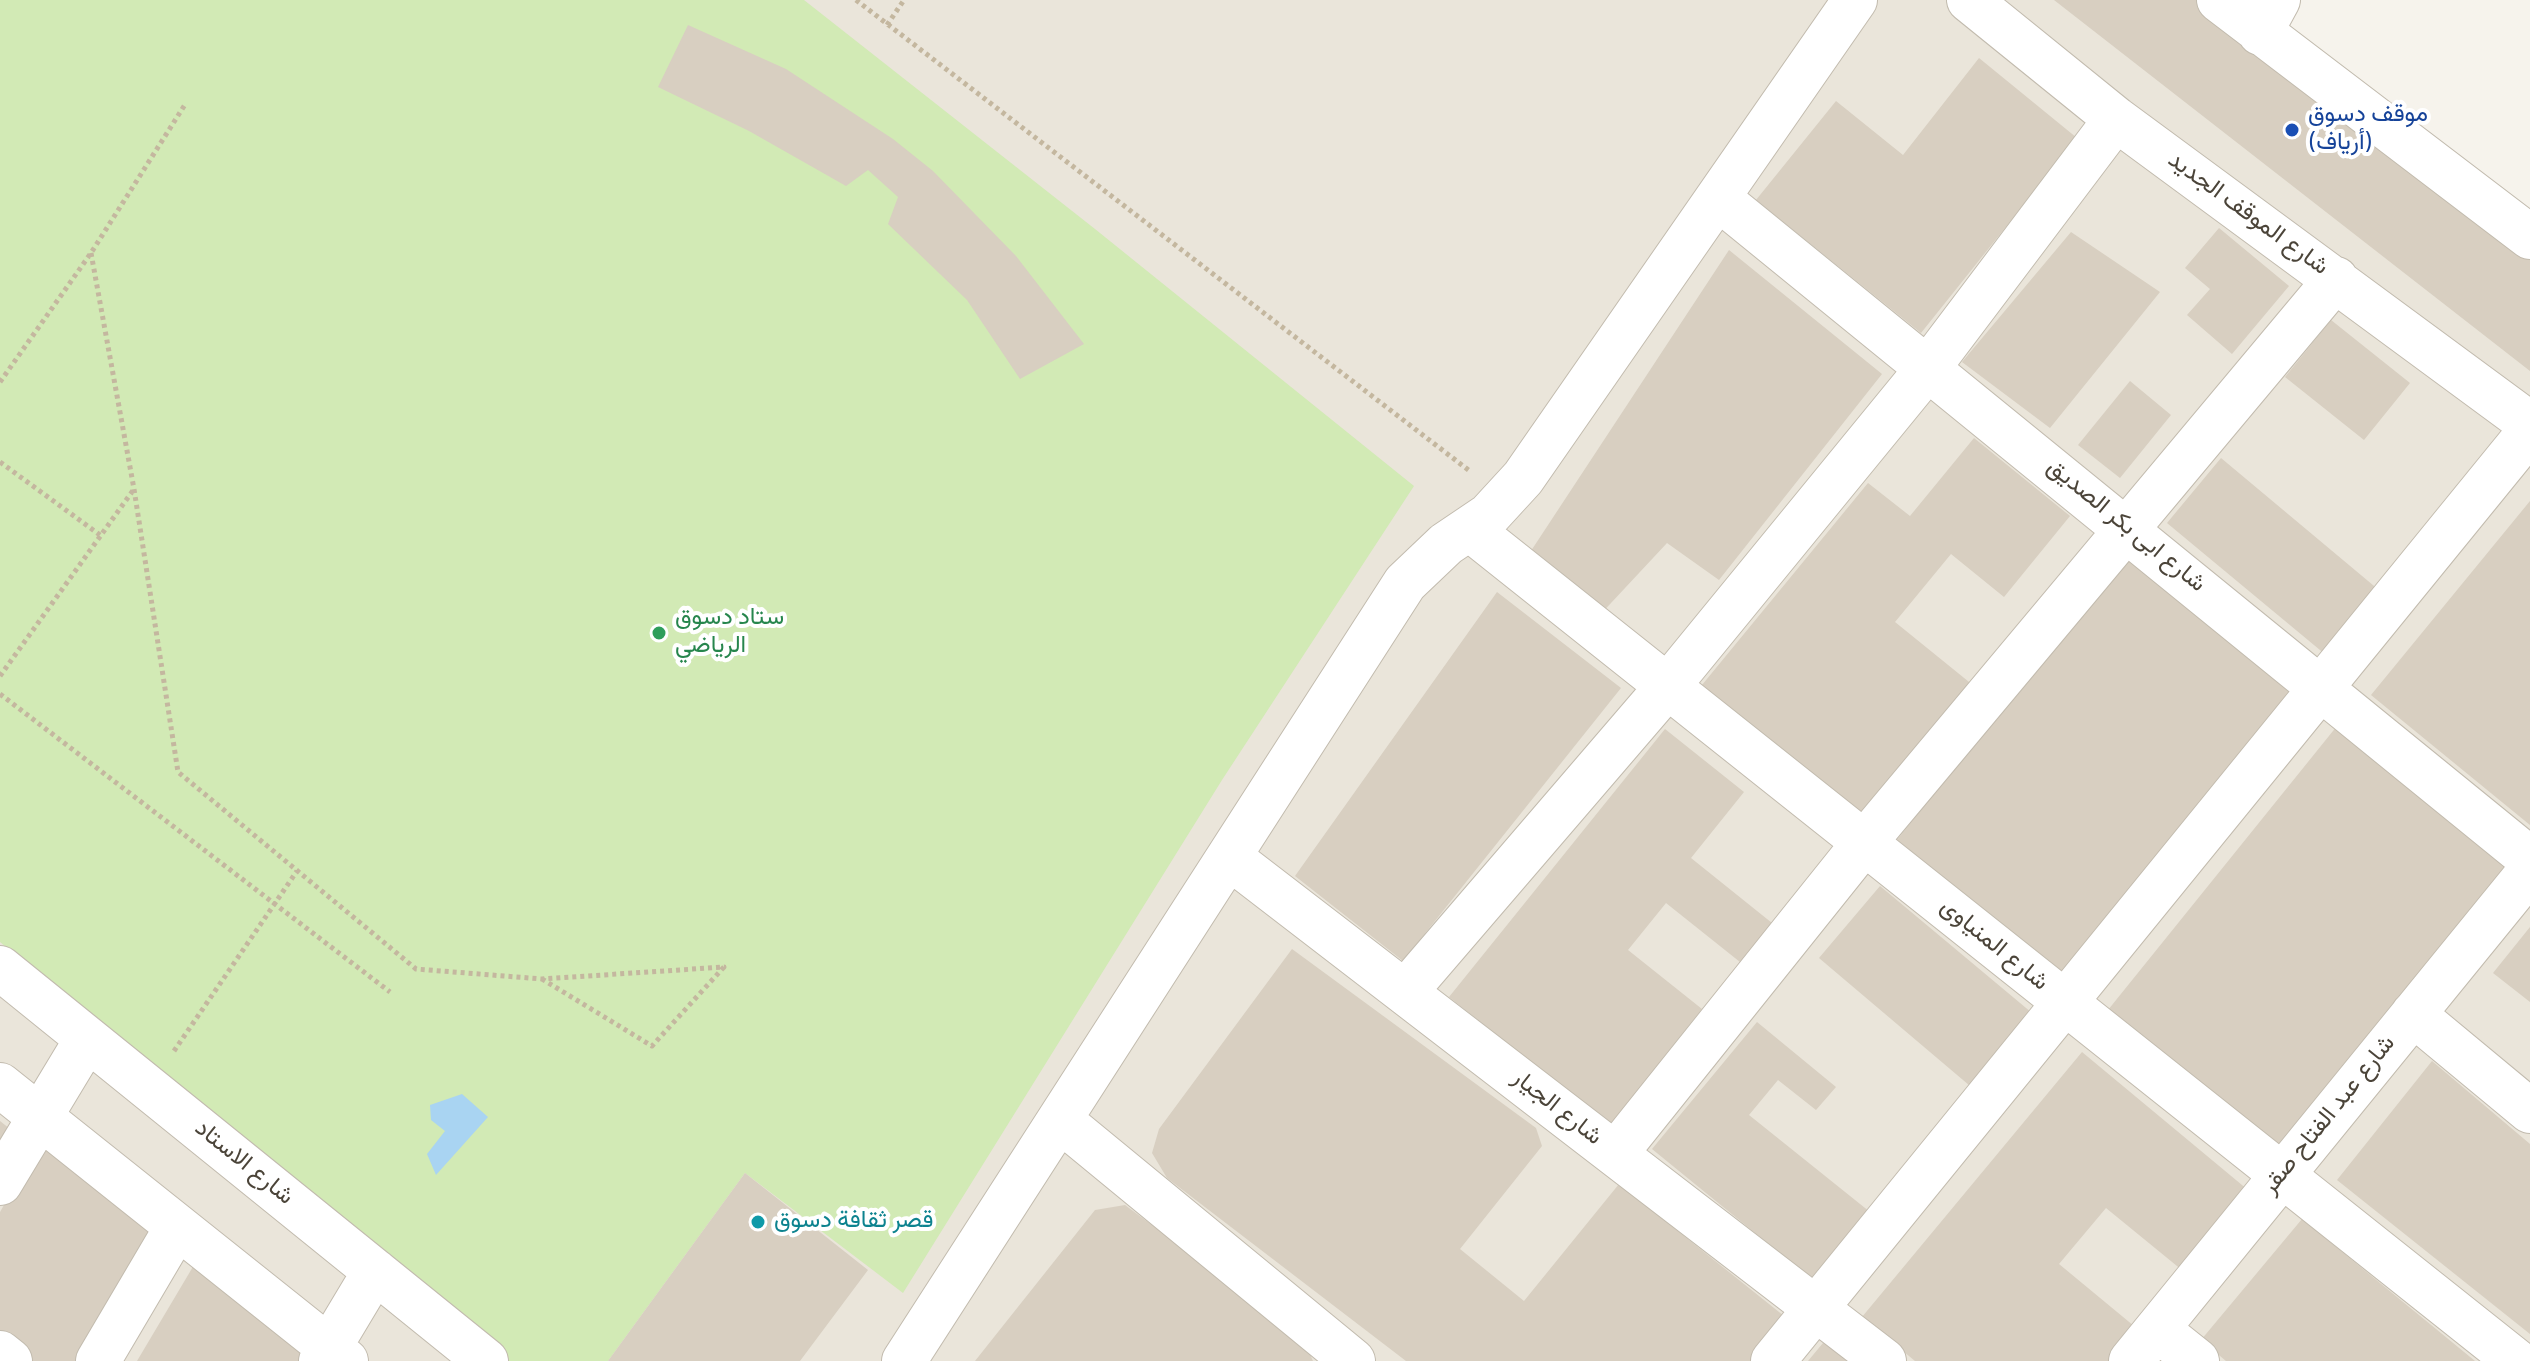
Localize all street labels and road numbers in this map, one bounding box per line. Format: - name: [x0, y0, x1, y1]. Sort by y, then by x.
- street label: شارع الموقف الجديد: [2161, 147, 2333, 283]
- street label: شارع ابى بكر الصديق: [2040, 454, 2210, 600]
- street label: شارع المنياوى: [1933, 894, 2053, 998]
- street label: شارع عبد الفتاح صقر: [2257, 1031, 2403, 1201]
- street label: شارع الجيار: [1505, 1065, 1607, 1153]
- street label: شارع الاستاد: [188, 1115, 298, 1213]

